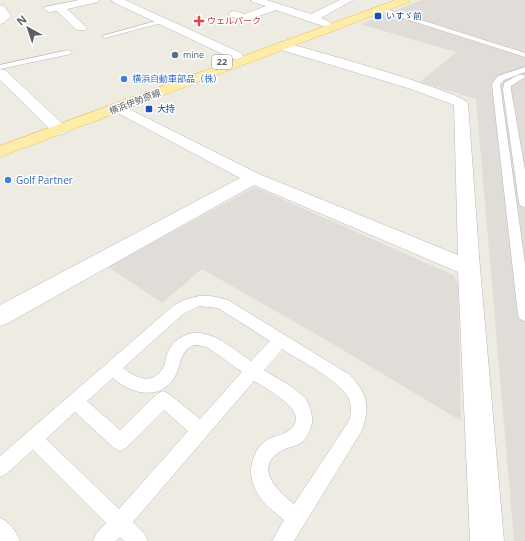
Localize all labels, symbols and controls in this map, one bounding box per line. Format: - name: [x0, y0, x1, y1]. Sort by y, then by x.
- north arrow: [8, 8, 48, 48]
- place label: いすゞ前: [386, 9, 422, 22]
- text: N: [13, 11, 30, 29]
- marker: いすゞ前: [373, 11, 383, 21]
- place label: ウェルパーク: [207, 14, 261, 27]
- marker: ウェルパーク: [194, 16, 204, 26]
- place label: mine: [183, 48, 204, 61]
- marker: mine: [170, 50, 180, 60]
- road number: 22: [212, 55, 232, 69]
- place label: 横浜自動車部品（株）: [132, 72, 222, 85]
- marker: 横浜自動車部品（株）: [119, 74, 129, 84]
- street label: 横浜伊勢原線: [107, 85, 163, 117]
- place label: 大持: [157, 102, 175, 115]
- marker: 大持: [144, 104, 154, 114]
- place label: Golf Partner: [16, 173, 73, 187]
- marker: Golf Partner: [3, 175, 13, 185]

